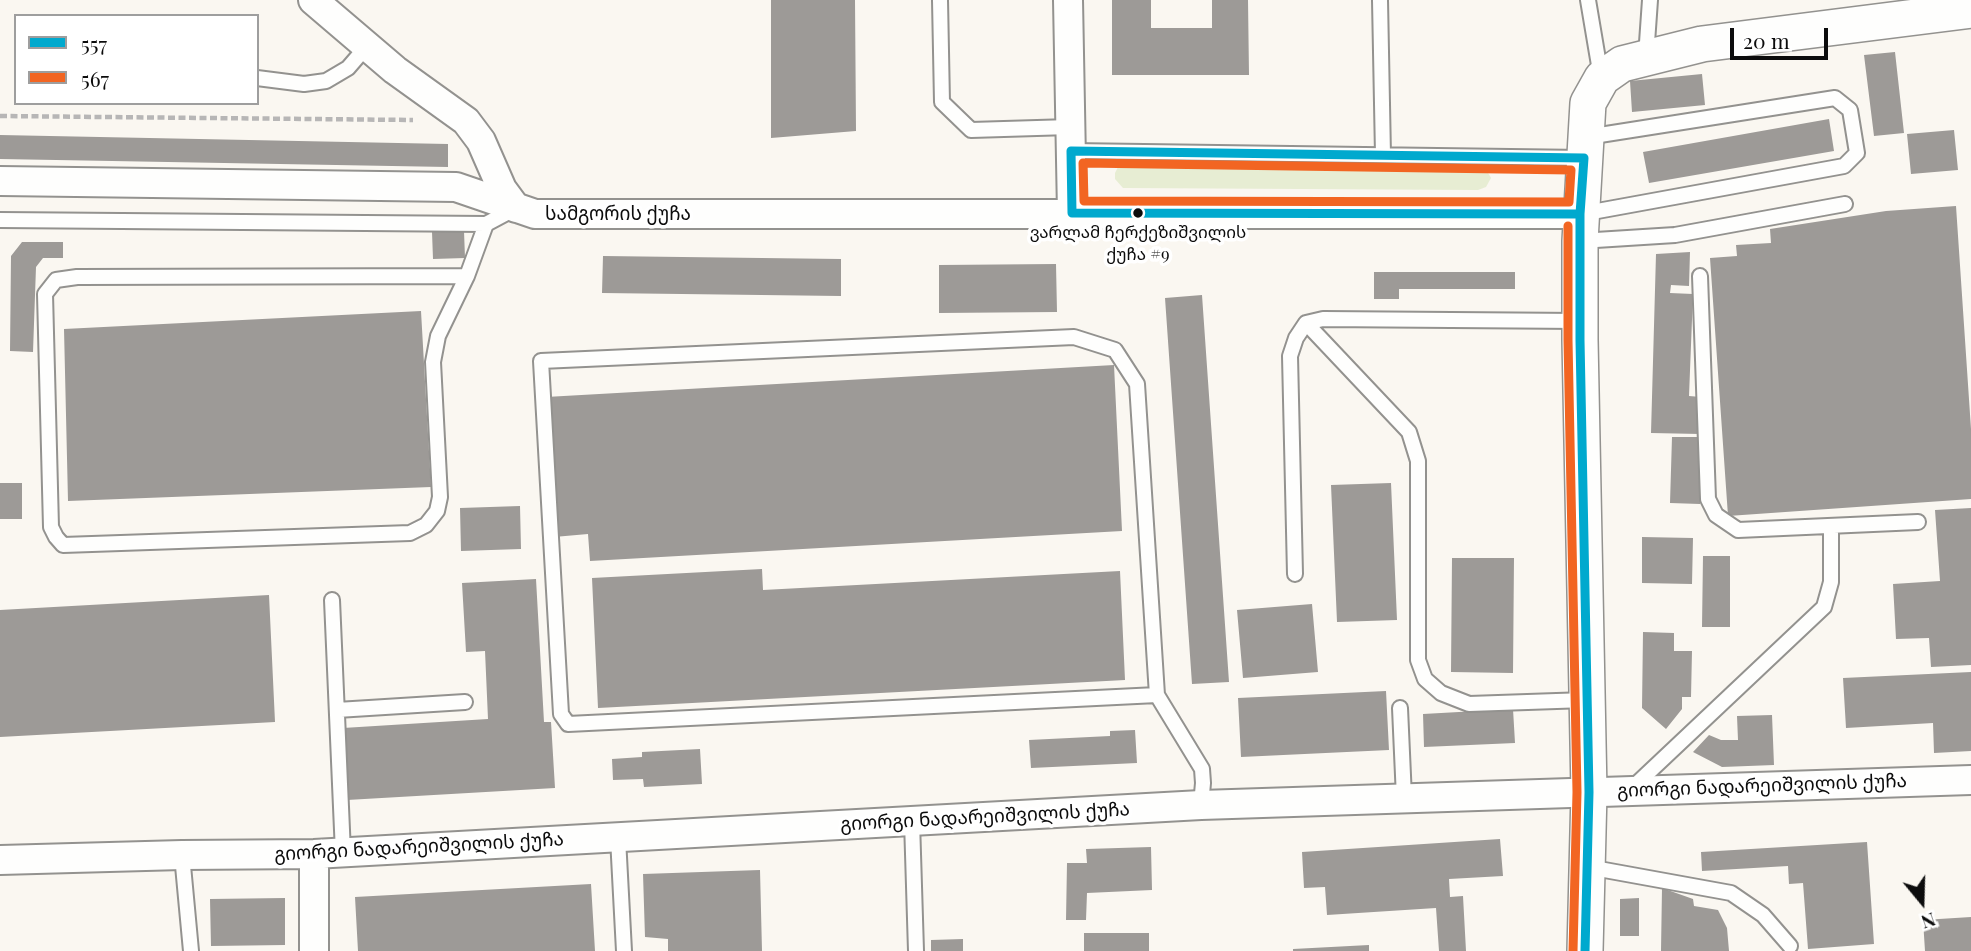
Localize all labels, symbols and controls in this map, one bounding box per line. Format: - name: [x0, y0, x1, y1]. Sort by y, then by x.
- legend: [14, 14, 259, 105]
- scale bar: [1733, 14, 1831, 58]
- text: 20 m: [1743, 26, 1790, 54]
- text: 557: [81, 29, 107, 57]
- text: 567: [81, 64, 109, 92]
- street label: სამგორის ქუჩა: [545, 203, 691, 225]
- marker: ვარლამ ჩერქეზიშვილის ქუჩა #9: [1131, 206, 1145, 220]
- place label: ვარლამ ჩერქეზიშვილის ქუჩა #9: [1030, 223, 1246, 263]
- street label: გიორგი ნადარეიშვილის ქუჩა: [1617, 770, 1907, 802]
- street label: გიორგი ნადარეიშვილის ქუჩა: [840, 798, 1130, 836]
- street label: გიორგი ნადარეიშვილის ქუჩა: [274, 828, 564, 866]
- north arrow: [1887, 867, 1957, 937]
- text: N: [1918, 907, 1940, 936]

